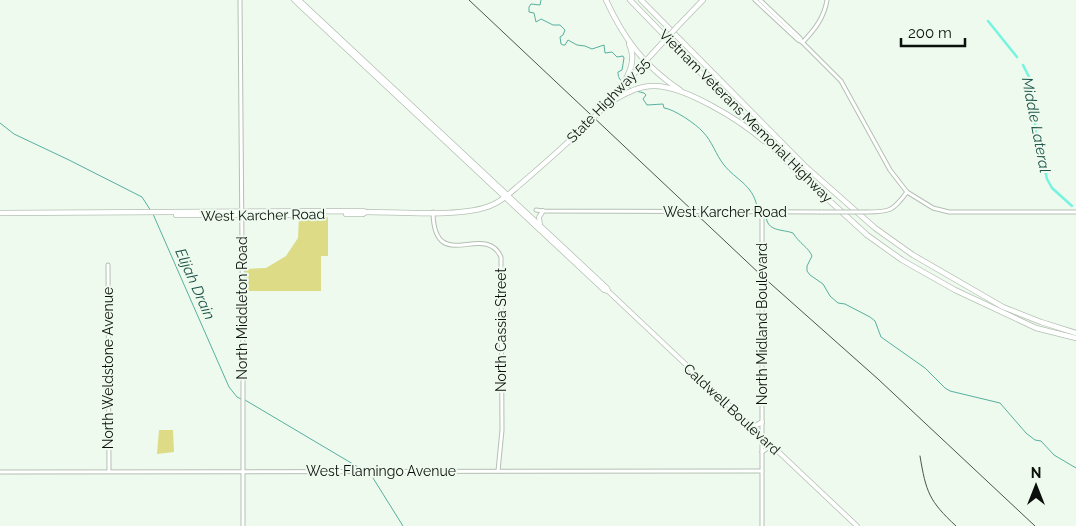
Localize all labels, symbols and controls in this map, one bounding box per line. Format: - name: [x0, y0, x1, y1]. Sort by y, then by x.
- scale bar: [901, 15, 965, 47]
- text: 200 m: [908, 24, 952, 42]
- street label: Vietnam Veterans Memorial Highway: [656, 26, 836, 206]
- street label: State Highway 55: [563, 54, 653, 146]
- water label: Middle Lateral: [1018, 76, 1054, 174]
- street label: West Karcher Road: [663, 204, 787, 220]
- street label: West Karcher Road: [201, 206, 325, 224]
- street label: North Middleton Road: [234, 236, 250, 380]
- street label: North Midland Boulevard: [754, 243, 770, 405]
- water label: Elijah Drain: [171, 246, 219, 322]
- street label: North Cassia Street: [493, 268, 509, 392]
- street label: North Weldstone Avenue: [100, 287, 116, 449]
- street label: Caldwell Boulevard: [680, 360, 784, 458]
- north arrow: [1011, 461, 1061, 511]
- street label: West Flamingo Avenue: [306, 463, 456, 479]
- text: N: [1031, 465, 1041, 481]

